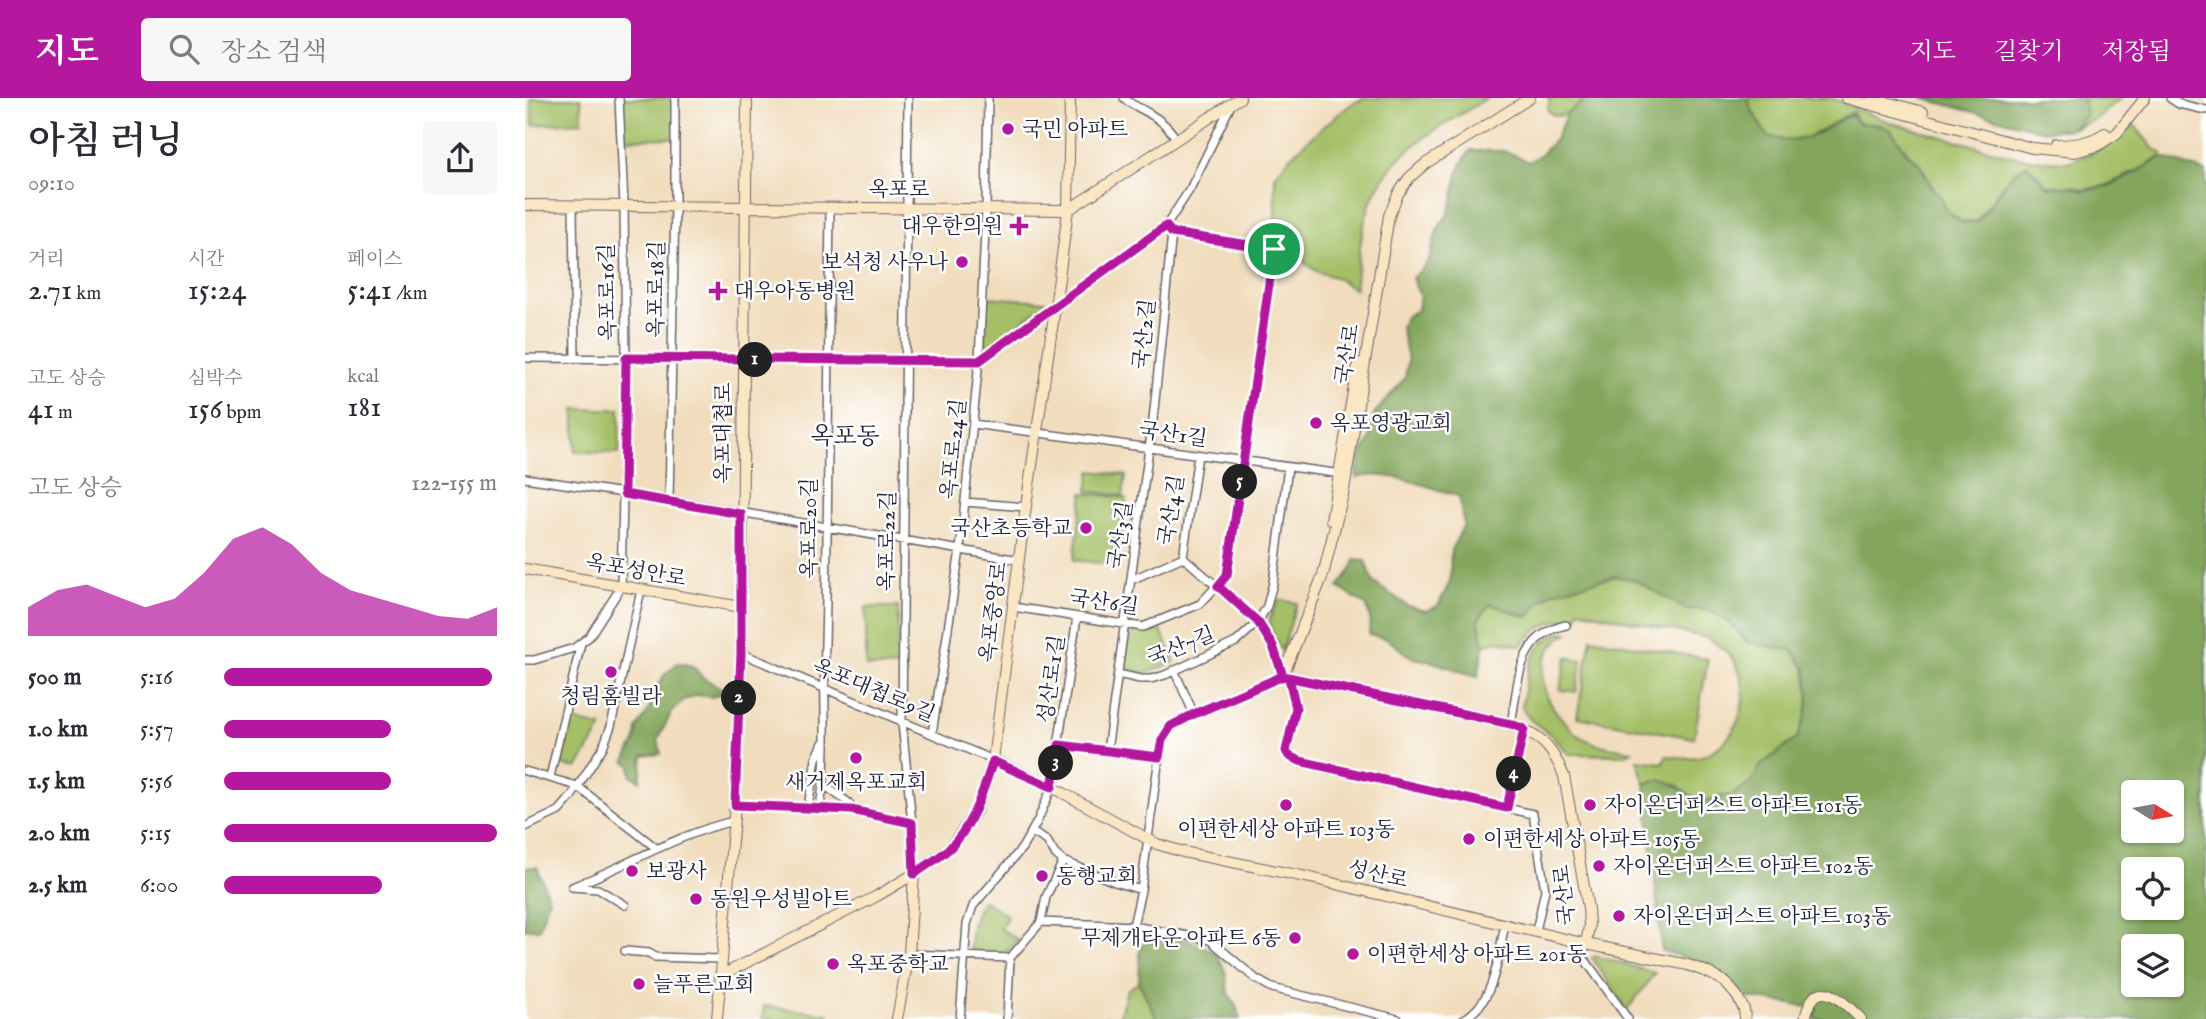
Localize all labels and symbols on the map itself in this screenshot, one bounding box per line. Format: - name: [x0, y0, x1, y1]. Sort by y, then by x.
- place label: 국민 아파트: [1022, 117, 1128, 144]
- marker: 국민 아파트: [1000, 121, 1016, 137]
- street label: 옥포로: [869, 177, 929, 204]
- place label: 대우한의원: [902, 214, 1003, 241]
- marker: 대우한의원: [1009, 216, 1029, 236]
- pin: [1244, 219, 1304, 279]
- street label: 옥포로18길: [643, 240, 672, 338]
- street label: 옥포로16길: [594, 243, 623, 341]
- place label: 보석청 사우나: [822, 250, 949, 277]
- marker: 보석청 사우나: [954, 254, 970, 270]
- place label: 대우아동병원: [734, 279, 856, 306]
- marker: 대우아동병원: [708, 281, 728, 301]
- street label: 국산2길: [1128, 298, 1163, 371]
- street label: 국산로: [1330, 322, 1367, 386]
- pin: 1: [737, 342, 772, 378]
- street label: 옥포대첩로: [711, 382, 738, 484]
- street label: 옥포로24길: [936, 397, 973, 501]
- place label: 옥포영광교회: [1330, 411, 1452, 438]
- marker: 옥포영광교회: [1308, 415, 1324, 431]
- street label: 국산1길: [1137, 417, 1209, 454]
- district label: 옥포동: [810, 422, 880, 453]
- pin: 5: [1223, 464, 1257, 500]
- street label: 국산4길: [1154, 473, 1191, 547]
- street label: 옥포로20길: [797, 477, 824, 579]
- street label: 옥포로22길: [874, 490, 903, 592]
- street label: 국산3길: [1103, 499, 1140, 571]
- place label: 국산초등학교: [950, 516, 1072, 543]
- marker: 국산초등학교: [1078, 520, 1094, 536]
- street label: 옥포성안로: [583, 549, 688, 594]
- street label: 옥포중앙로: [975, 560, 1014, 664]
- street label: 국산6길: [1067, 585, 1140, 622]
- street label: 국산7길: [1144, 622, 1219, 673]
- street label: 성산로1길: [1033, 633, 1072, 725]
- street label: 옥포대첩로9길: [808, 653, 939, 729]
- marker: 청림홈빌라: [603, 664, 619, 680]
- pin: 2: [721, 680, 757, 716]
- place label: 청림홈빌라: [560, 684, 662, 711]
- pin: 3: [1039, 746, 1073, 780]
- marker: 새거제옥포교회: [848, 750, 864, 766]
- pin: 4: [1497, 756, 1531, 792]
- place label: 새거제옥포교회: [785, 770, 927, 797]
- north arrow: [2121, 780, 2184, 844]
- place label: 자이온더퍼스트 아파트 101동: [1604, 793, 1862, 820]
- marker: 이편한세상 아파트 103동: [1278, 797, 1294, 813]
- marker: 자이온더퍼스트 아파트 101동: [1582, 797, 1598, 813]
- place label: 이편한세상 아파트 103동: [1177, 817, 1395, 844]
- place label: 이편한세상 아파트 105동: [1483, 827, 1700, 854]
- marker: 이편한세상 아파트 105동: [1461, 831, 1477, 847]
- place label: 자이온더퍼스트 아파트 102동: [1613, 854, 1873, 881]
- street label: 성산로: [1345, 855, 1410, 895]
- marker: 자이온더퍼스트 아파트 102동: [1591, 858, 1607, 874]
- place label: 보광사: [646, 859, 708, 886]
- marker: 보광사: [624, 863, 640, 879]
- street label: 국산로: [1549, 863, 1582, 927]
- place label: 동행교회: [1056, 864, 1137, 891]
- marker: 동행교회: [1034, 868, 1050, 884]
- place label: 동원우성빌아트: [710, 887, 852, 914]
- marker: 동원우성빌아트: [688, 891, 704, 907]
- place label: 자이온더퍼스트 아파트 103동: [1633, 904, 1891, 931]
- marker: 자이온더퍼스트 아파트 103동: [1611, 908, 1627, 924]
- place label: 무제개타운 아파트 6동: [1080, 926, 1281, 953]
- marker: 무제개타운 아파트 6동: [1287, 930, 1303, 946]
- place label: 이편한세상 아파트 201동: [1367, 942, 1587, 969]
- marker: 이편한세상 아파트 201동: [1345, 946, 1361, 962]
- place label: 옥포중학교: [847, 952, 948, 979]
- marker: 옥포중학교: [825, 956, 841, 972]
- place label: 늘푸른교회: [653, 972, 754, 999]
- marker: 늘푸른교회: [631, 976, 647, 992]

